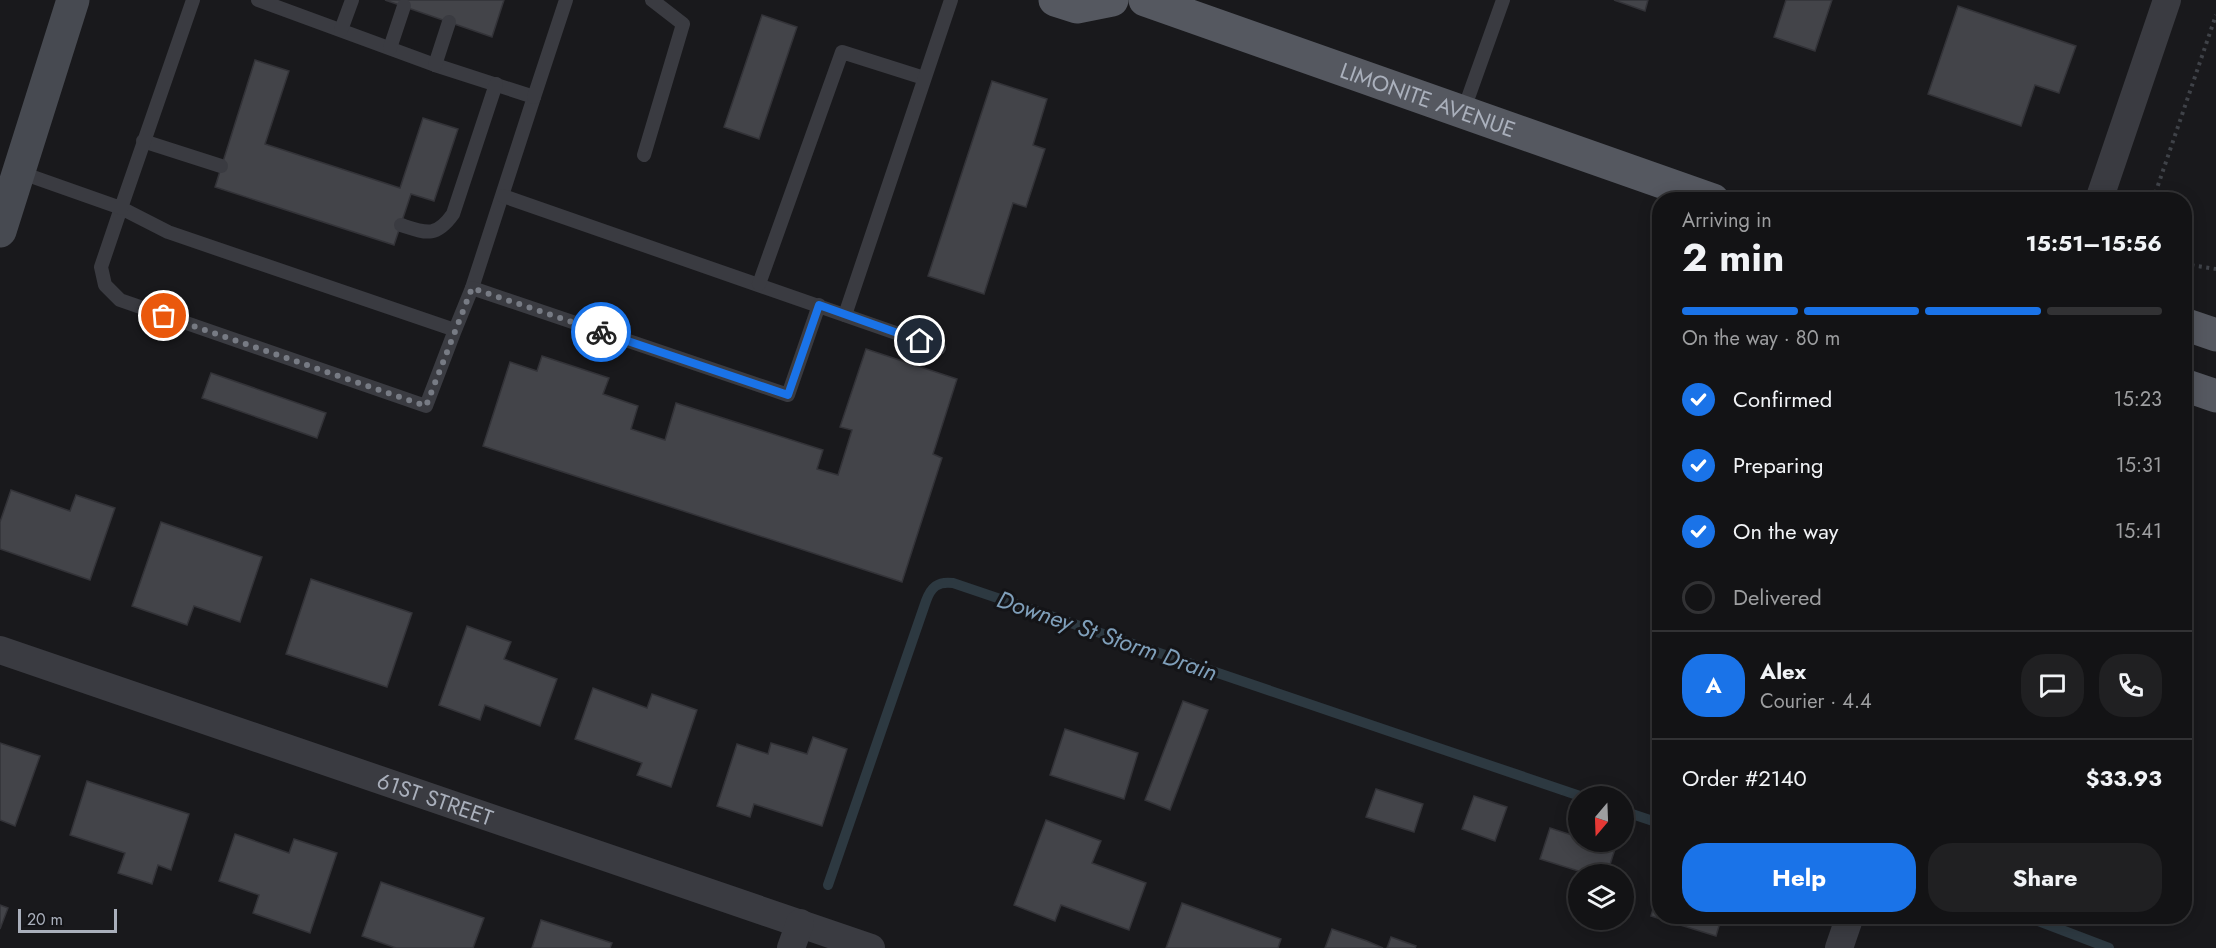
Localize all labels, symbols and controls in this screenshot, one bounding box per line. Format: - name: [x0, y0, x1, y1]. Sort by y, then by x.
- street label: LIMONITE AVENUE: [1336, 54, 1520, 145]
- text: Arriving in: [1682, 206, 1772, 235]
- text: 15:51–15:56: [2026, 227, 2162, 259]
- text: 2 min: [1682, 229, 1784, 286]
- pin: [138, 290, 189, 341]
- icon: bag: [147, 299, 180, 332]
- courier: [571, 302, 631, 362]
- pin: [894, 315, 945, 366]
- icon: bike: [585, 316, 618, 349]
- icon: home: [903, 324, 936, 357]
- text: On the way · 80 m: [1682, 324, 1840, 353]
- icon: check: [1682, 383, 1715, 416]
- text: Confirmed: [1733, 383, 1832, 415]
- text: 15:23: [2113, 385, 2162, 414]
- icon: check: [1682, 449, 1715, 482]
- text: Preparing: [1733, 449, 1824, 481]
- text: 15:31: [2116, 451, 2162, 480]
- icon: check: [1682, 515, 1715, 548]
- text: On the way: [1733, 515, 1838, 547]
- text: 15:41: [2115, 517, 2162, 546]
- water label: Downey St Storm Drain: [992, 581, 1222, 690]
- text: Delivered: [1733, 581, 1822, 613]
- button: chat: [2021, 654, 2084, 717]
- button: phone: [2099, 654, 2162, 717]
- text: Alex: [1760, 655, 1806, 687]
- text: A: [1705, 669, 1722, 701]
- text: Courier · 4.4: [1760, 687, 1872, 716]
- text: Order #2140: [1682, 762, 1807, 794]
- text: $33.93: [2086, 762, 2162, 794]
- street label: 61ST STREET: [373, 764, 498, 834]
- north arrow: [1568, 786, 1634, 852]
- map controls: [1568, 786, 1634, 930]
- button: Help: [1682, 843, 1916, 912]
- button: Share: [1928, 843, 2162, 912]
- button: layers: [1568, 864, 1634, 930]
- scale bar: [18, 906, 117, 934]
- text: 20 m: [27, 908, 63, 931]

